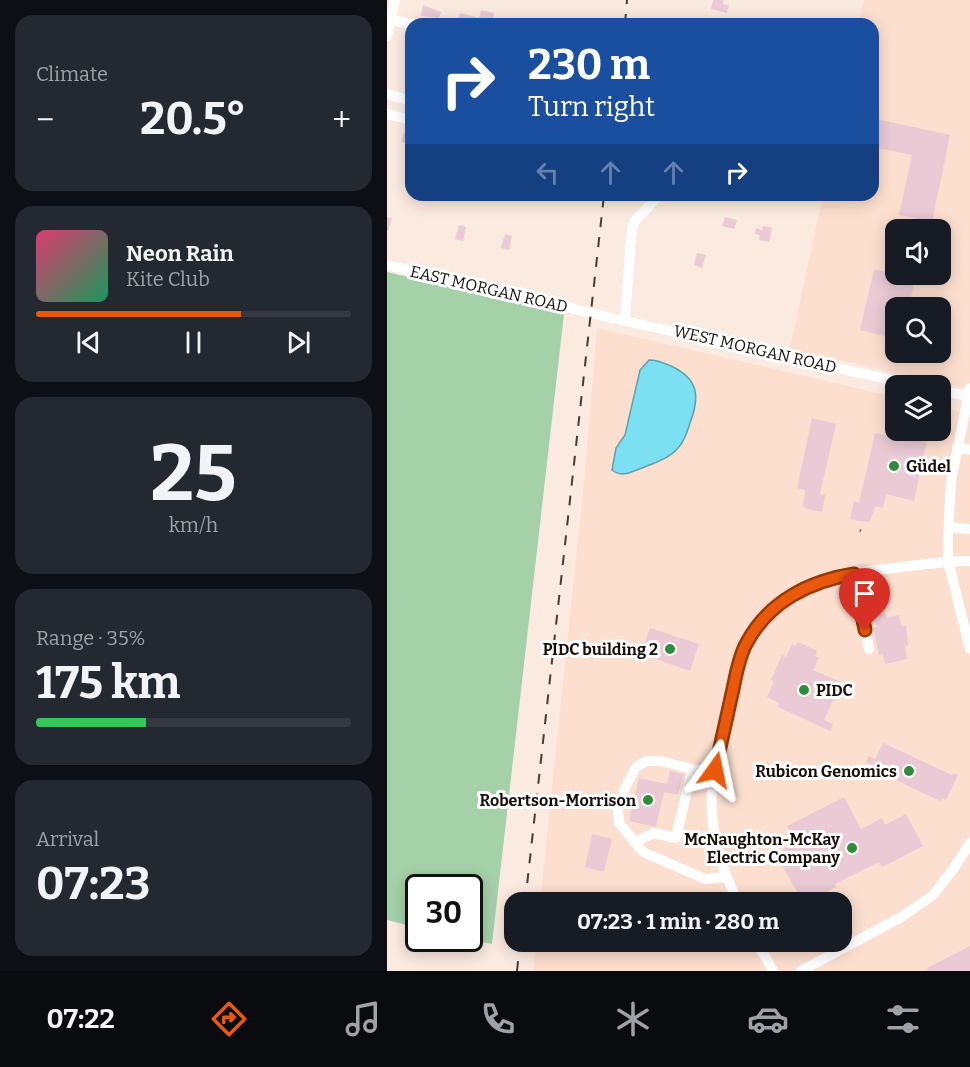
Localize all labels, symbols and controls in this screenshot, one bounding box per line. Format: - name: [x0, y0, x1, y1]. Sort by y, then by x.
- text: 230 m: [528, 40, 650, 90]
- icon: right: [429, 42, 507, 120]
- text: Climate: [36, 62, 108, 86]
- text: Turn right: [528, 91, 655, 123]
- text: 20.5°: [140, 92, 246, 146]
- text: −: [36, 100, 54, 140]
- text: +: [332, 100, 351, 140]
- icon: left: [531, 156, 564, 189]
- icon: ahead: [594, 156, 627, 189]
- icon: ahead: [657, 156, 690, 189]
- icon: right: [720, 156, 753, 189]
- map controls: [885, 219, 951, 441]
- button: sound: [885, 219, 951, 285]
- text: Neon Rain: [126, 240, 234, 267]
- street label: EAST MORGAN ROAD: [408, 262, 570, 316]
- text: Kite Club: [126, 267, 210, 291]
- button: search: [885, 297, 951, 363]
- street label: WEST MORGAN ROAD: [672, 321, 838, 377]
- icon: previous: [72, 326, 105, 359]
- icon: pause: [177, 326, 210, 359]
- icon: next: [282, 326, 315, 359]
- button: layers: [885, 375, 951, 441]
- text: 25: [150, 427, 237, 521]
- place label: Güdel: [906, 457, 951, 476]
- marker: Güdel: [887, 459, 901, 473]
- text: km/h: [169, 513, 218, 537]
- pin: [839, 568, 890, 630]
- icon: arrive: [848, 577, 881, 610]
- text: Range · 35%: [36, 626, 146, 650]
- place label: PIDC building 2: [543, 640, 658, 659]
- marker: PIDC building 2: [663, 642, 677, 656]
- text: 175 km: [36, 656, 180, 710]
- place label: PIDC: [816, 681, 853, 700]
- marker: PIDC: [797, 683, 811, 697]
- position arrow: [683, 738, 747, 802]
- place label: Rubicon Genomics: [755, 762, 897, 781]
- marker: Rubicon Genomics: [902, 764, 916, 778]
- place label: Robertson-Morrison: [480, 791, 637, 810]
- marker: Robertson-Morrison: [641, 793, 655, 807]
- text: Arrival: [36, 827, 99, 851]
- place label: McNaughton-McKay Electric Company: [684, 830, 840, 867]
- marker: McNaughton-McKay Electric Company: [845, 841, 859, 855]
- text: 07:23: [36, 857, 151, 911]
- speed limit sign: 30: [405, 874, 483, 952]
- text: 07:23 · 1 min · 280 m: [577, 908, 779, 935]
- icon: directions: [208, 998, 250, 1040]
- icon: music: [342, 998, 384, 1040]
- icon: phone: [477, 998, 519, 1040]
- icon: climate: [612, 998, 654, 1040]
- icon: car: [747, 998, 789, 1040]
- icon: filters: [882, 998, 924, 1040]
- text: 07:22: [46, 1003, 115, 1035]

